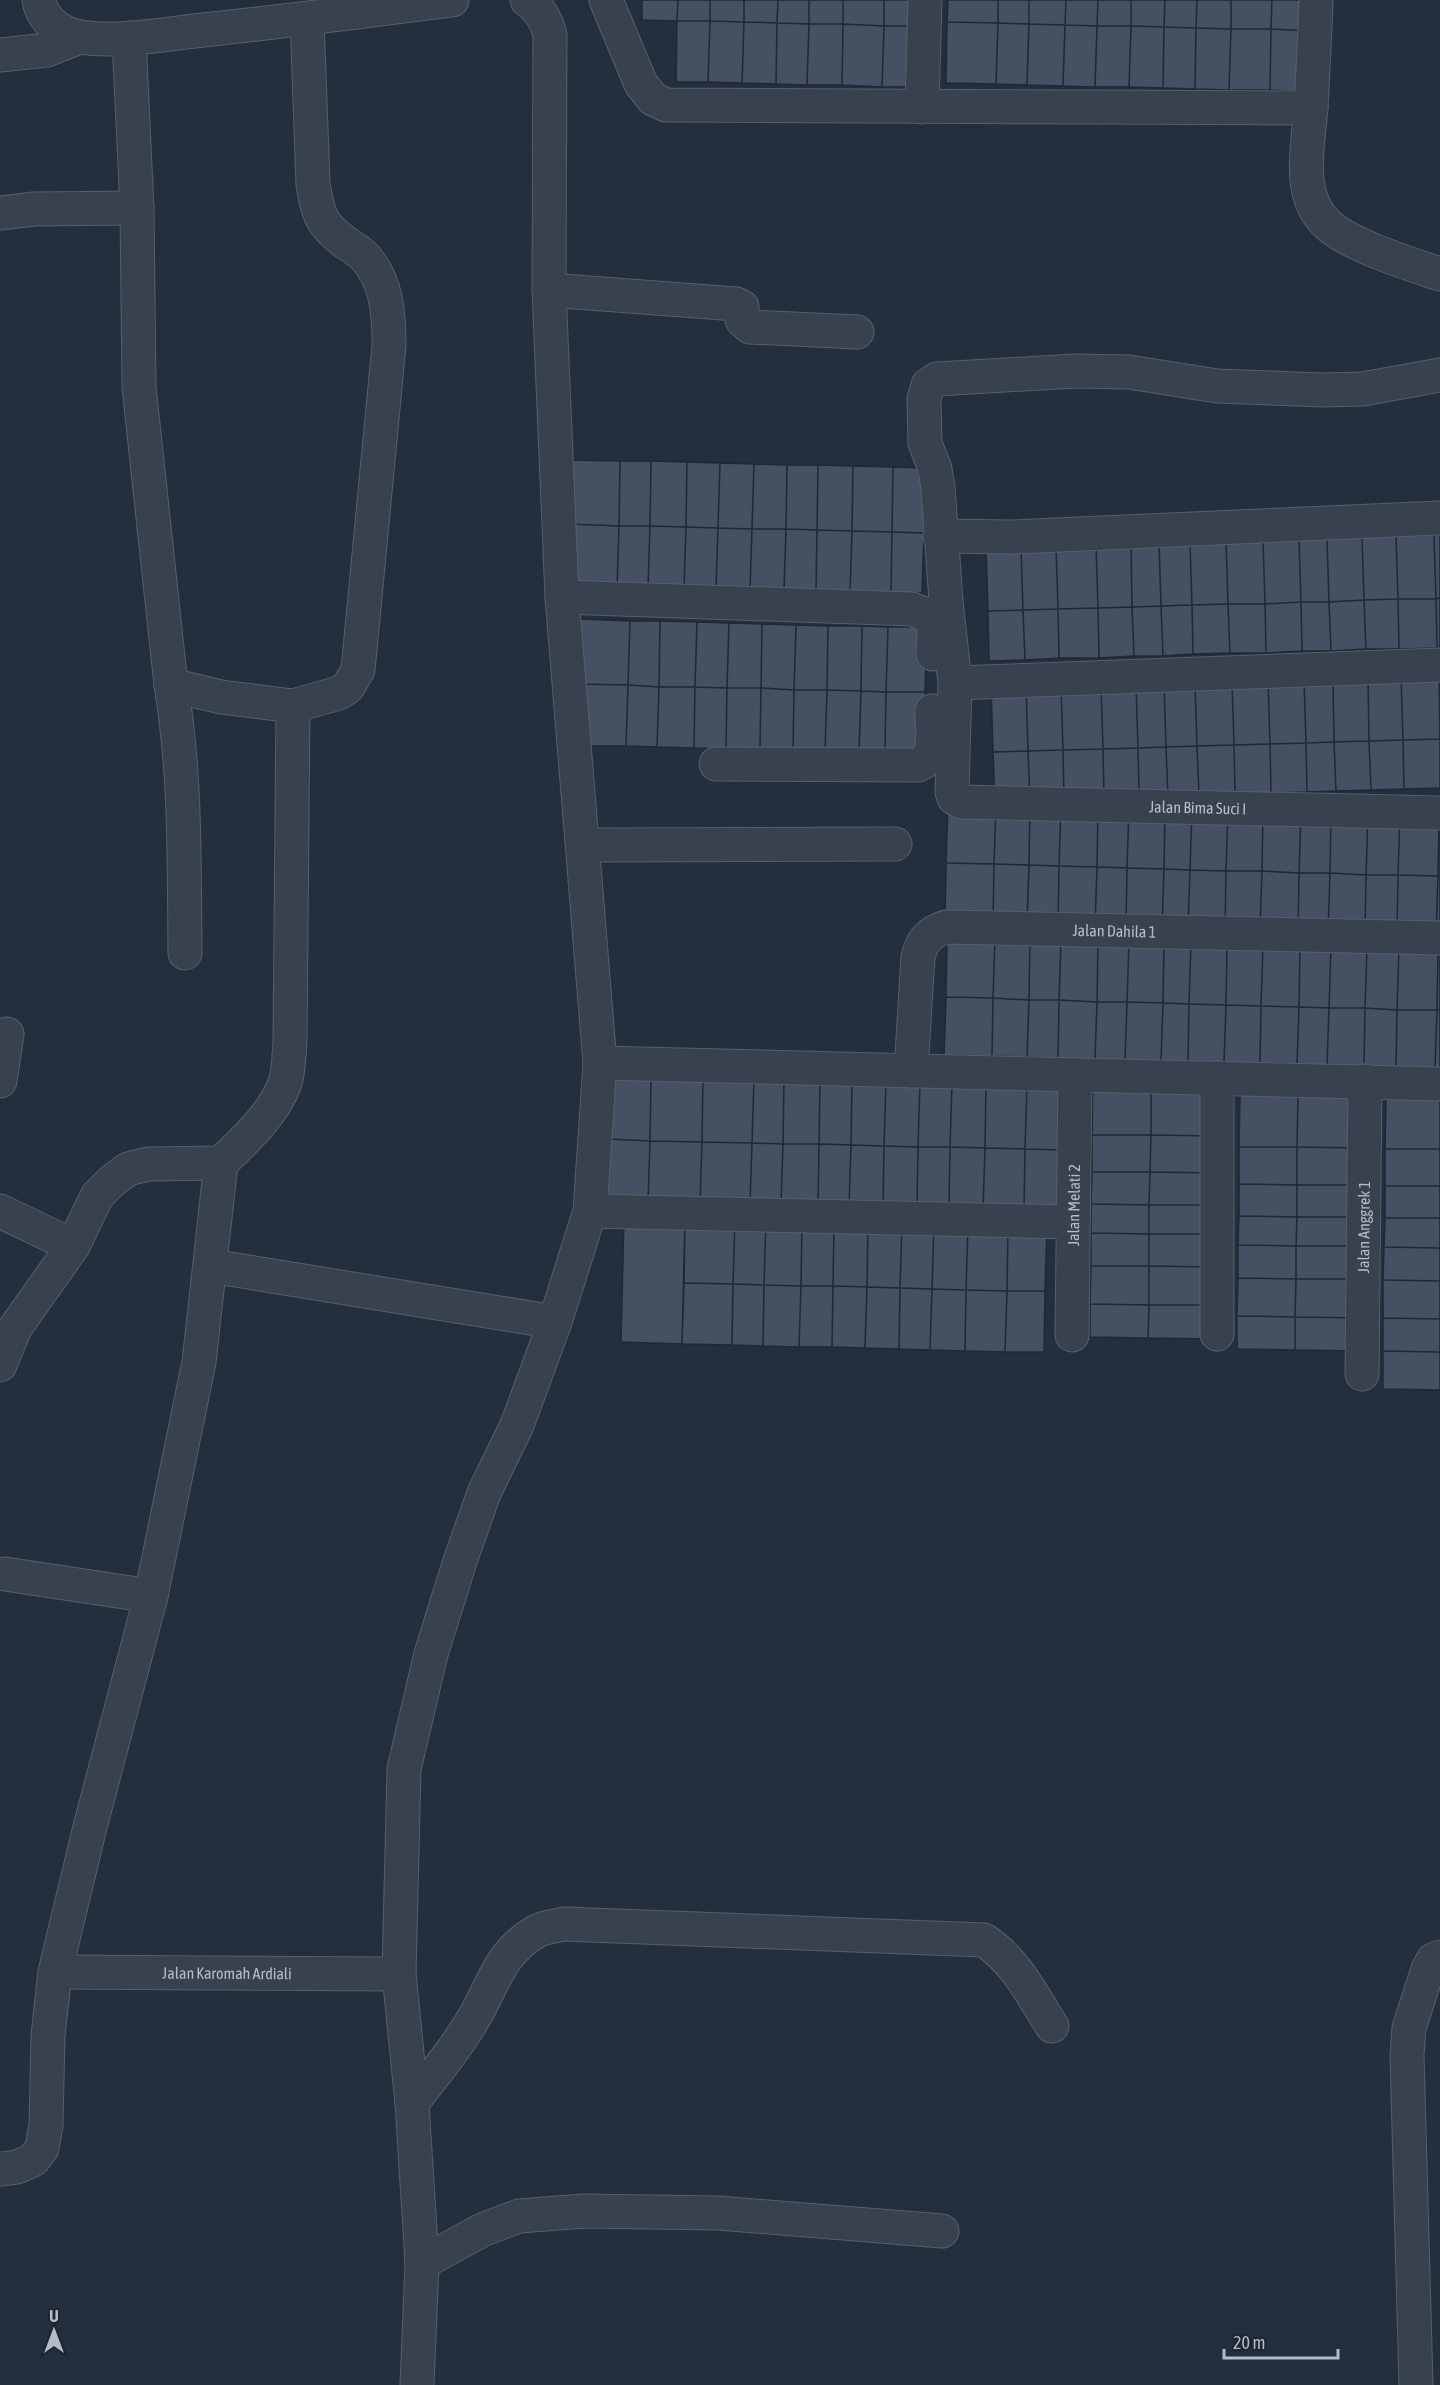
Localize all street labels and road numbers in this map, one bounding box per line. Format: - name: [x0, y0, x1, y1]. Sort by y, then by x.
- street label: Jalan Bima Suci I: [1149, 797, 1246, 818]
- street label: Jalan Dahila 1: [1072, 921, 1156, 941]
- street label: Jalan Melati 2: [1064, 1164, 1083, 1246]
- street label: Jalan Anggrek 1: [1354, 1181, 1374, 1273]
- street label: Jalan Karomah Ardiali: [162, 1964, 292, 1982]

